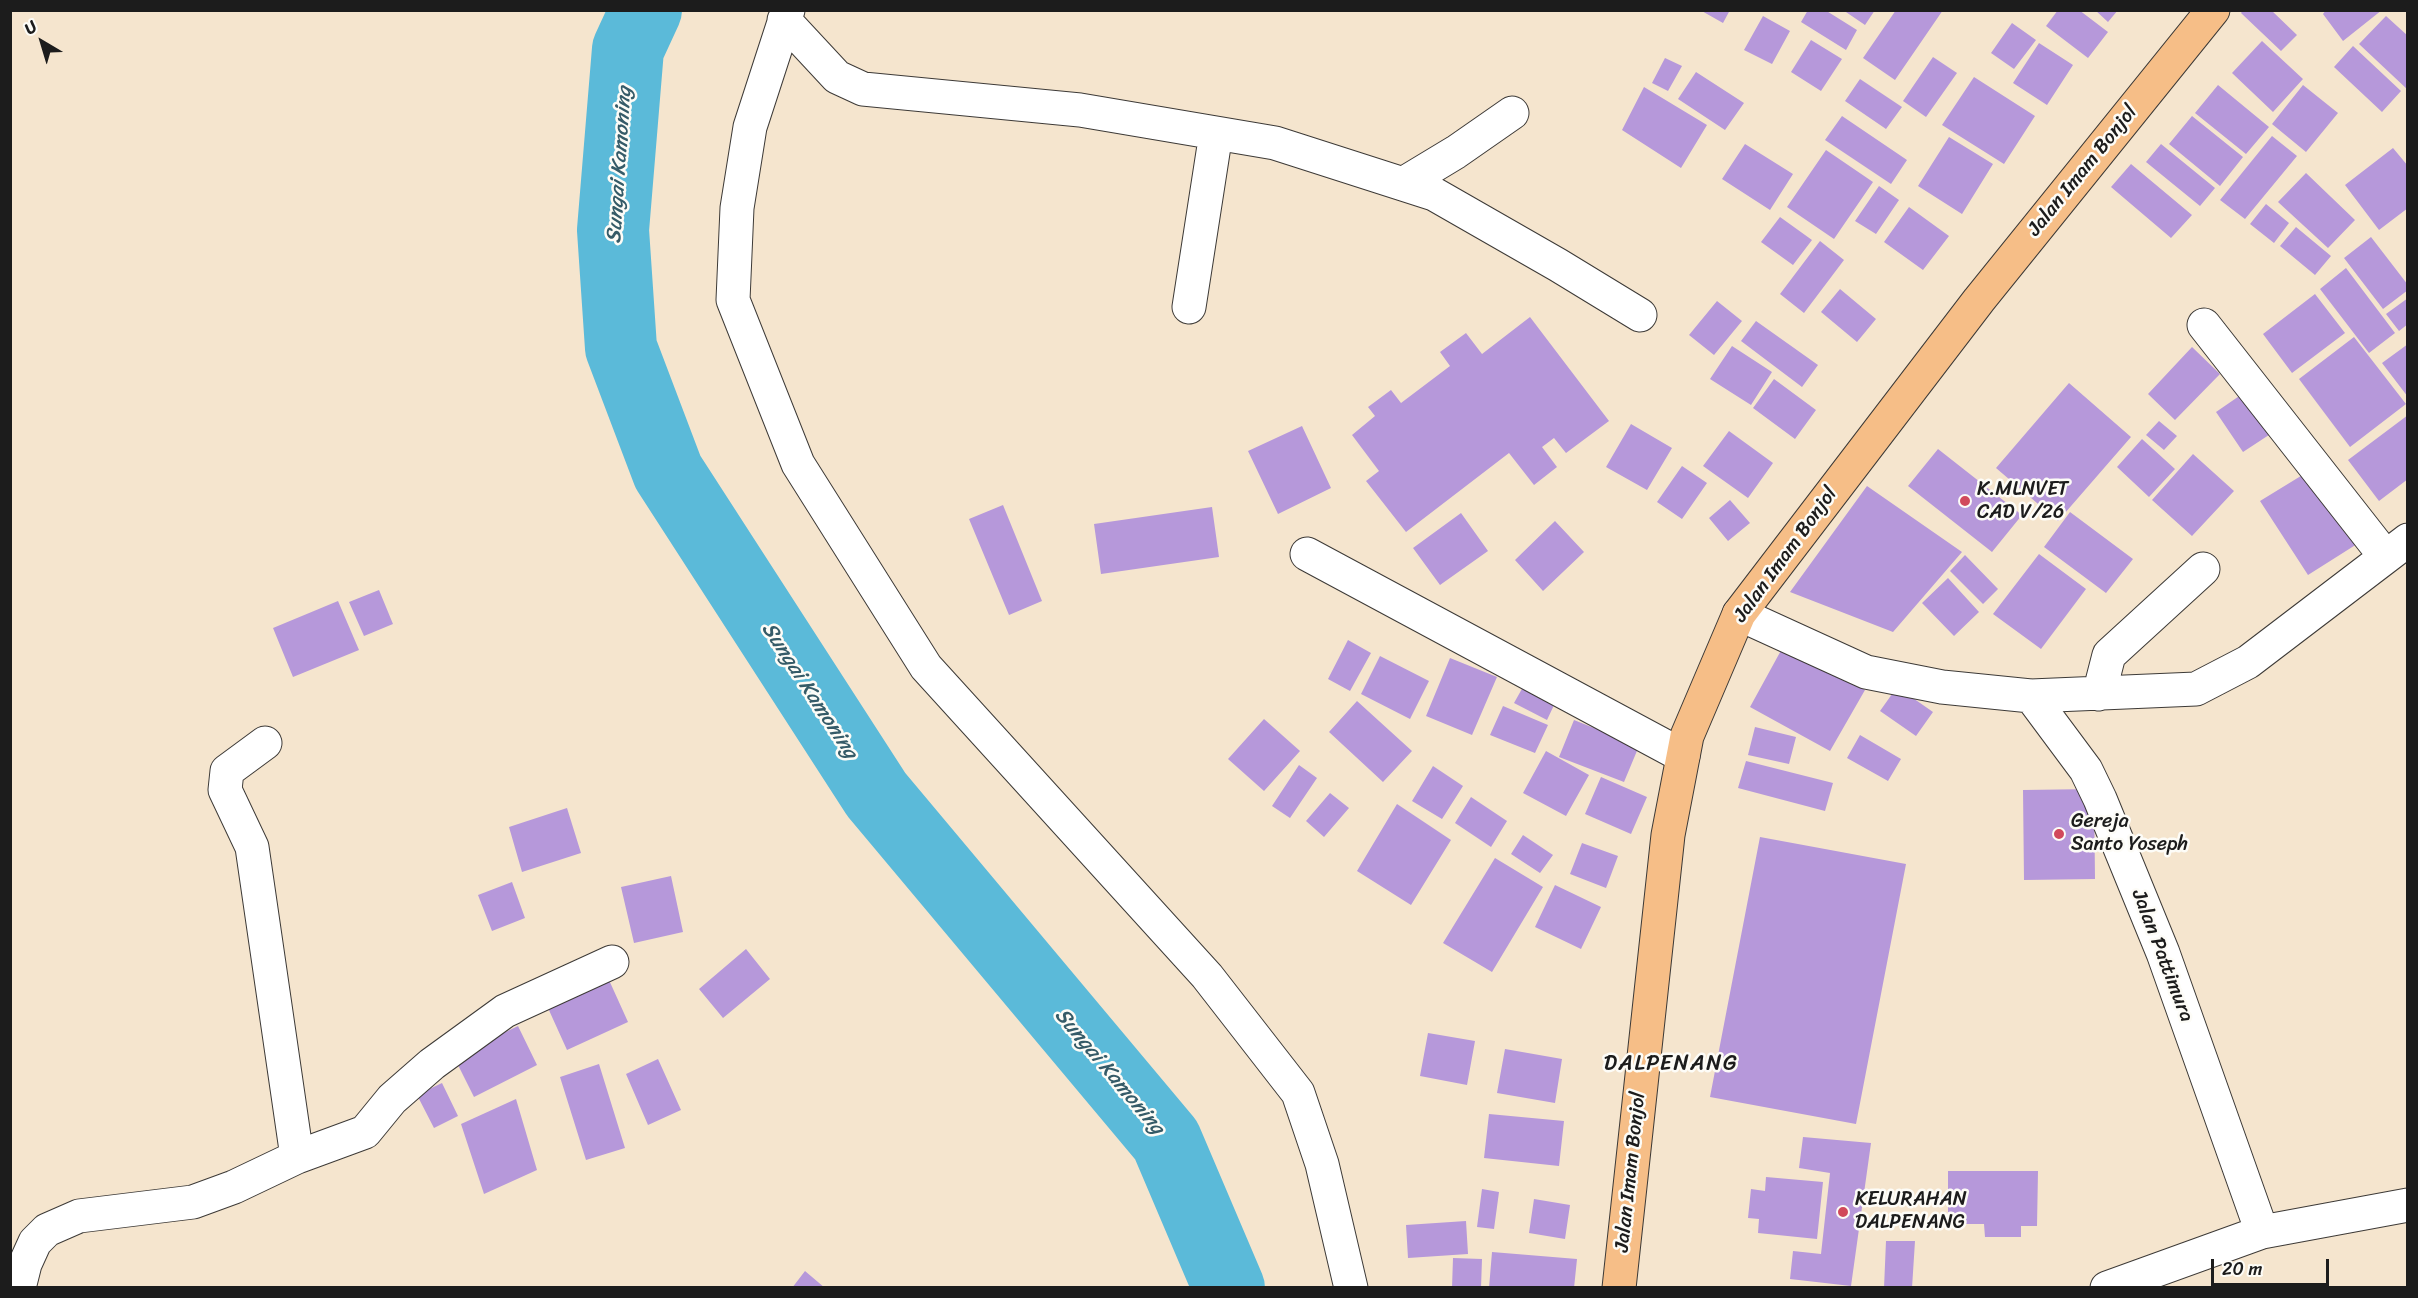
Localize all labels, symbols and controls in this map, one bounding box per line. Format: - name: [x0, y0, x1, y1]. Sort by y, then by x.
- north arrow: [12, 12, 72, 72]
- text: U: [18, 13, 44, 42]
- water label: Sungai Kamoning: [602, 86, 638, 244]
- street label: Jalan Imam Bonjol: [2023, 101, 2143, 241]
- place label: K.MLNVET CAD V/26: [1977, 478, 2068, 525]
- street label: Jalan Imam Bonjol: [1729, 483, 1843, 627]
- marker: K.MLNVET CAD V/26: [1958, 494, 1972, 508]
- water label: Sungai Kamoning: [756, 618, 862, 764]
- place label: Gereja Santo Yoseph: [2071, 810, 2188, 857]
- marker: Gereja Santo Yoseph: [2052, 827, 2066, 841]
- street label: Jalan Pattimura: [2126, 886, 2198, 1026]
- water label: Sungai Kamoning: [1049, 1004, 1169, 1140]
- district label: DALPENANG: [1604, 1051, 1738, 1077]
- street label: Jalan Imam Bonjol: [1611, 1091, 1651, 1253]
- place label: KELURAHAN DALPENANG: [1855, 1188, 1967, 1235]
- marker: KELURAHAN DALPENANG: [1836, 1205, 1850, 1219]
- scale bar: [2214, 1247, 2332, 1285]
- text: 20 m: [2222, 1253, 2262, 1285]

